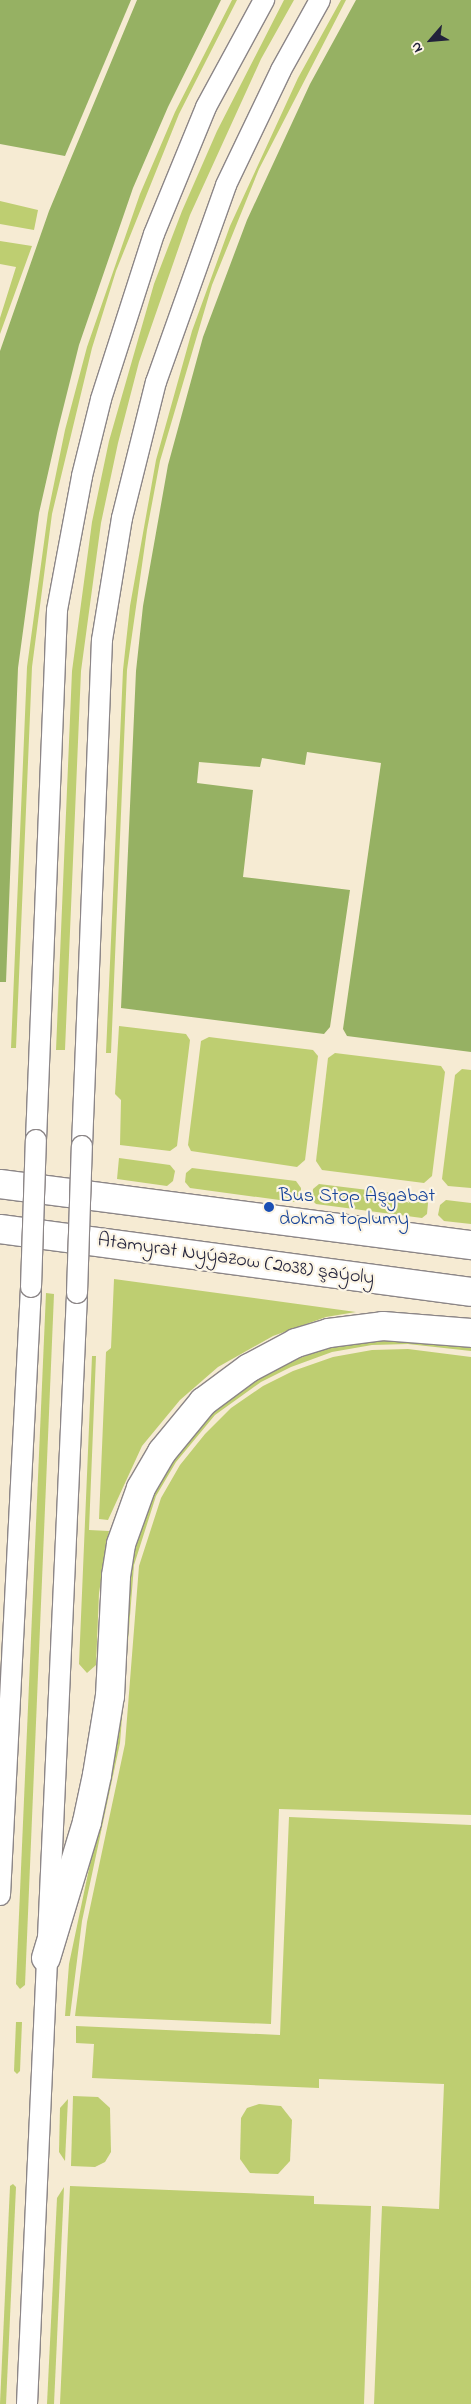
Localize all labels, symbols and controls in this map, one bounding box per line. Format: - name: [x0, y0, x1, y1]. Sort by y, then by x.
- north arrow: [406, 15, 456, 65]
- text: N: [406, 38, 429, 56]
- place label: Bus Stop Aşgabat dokma toplumy: [279, 1184, 435, 1231]
- marker: Bus Stop Aşgabat dokma toplumy: [263, 1201, 275, 1213]
- street label: Atamyrat Nyýazow (2038) şaýoly: [96, 1229, 376, 1291]

